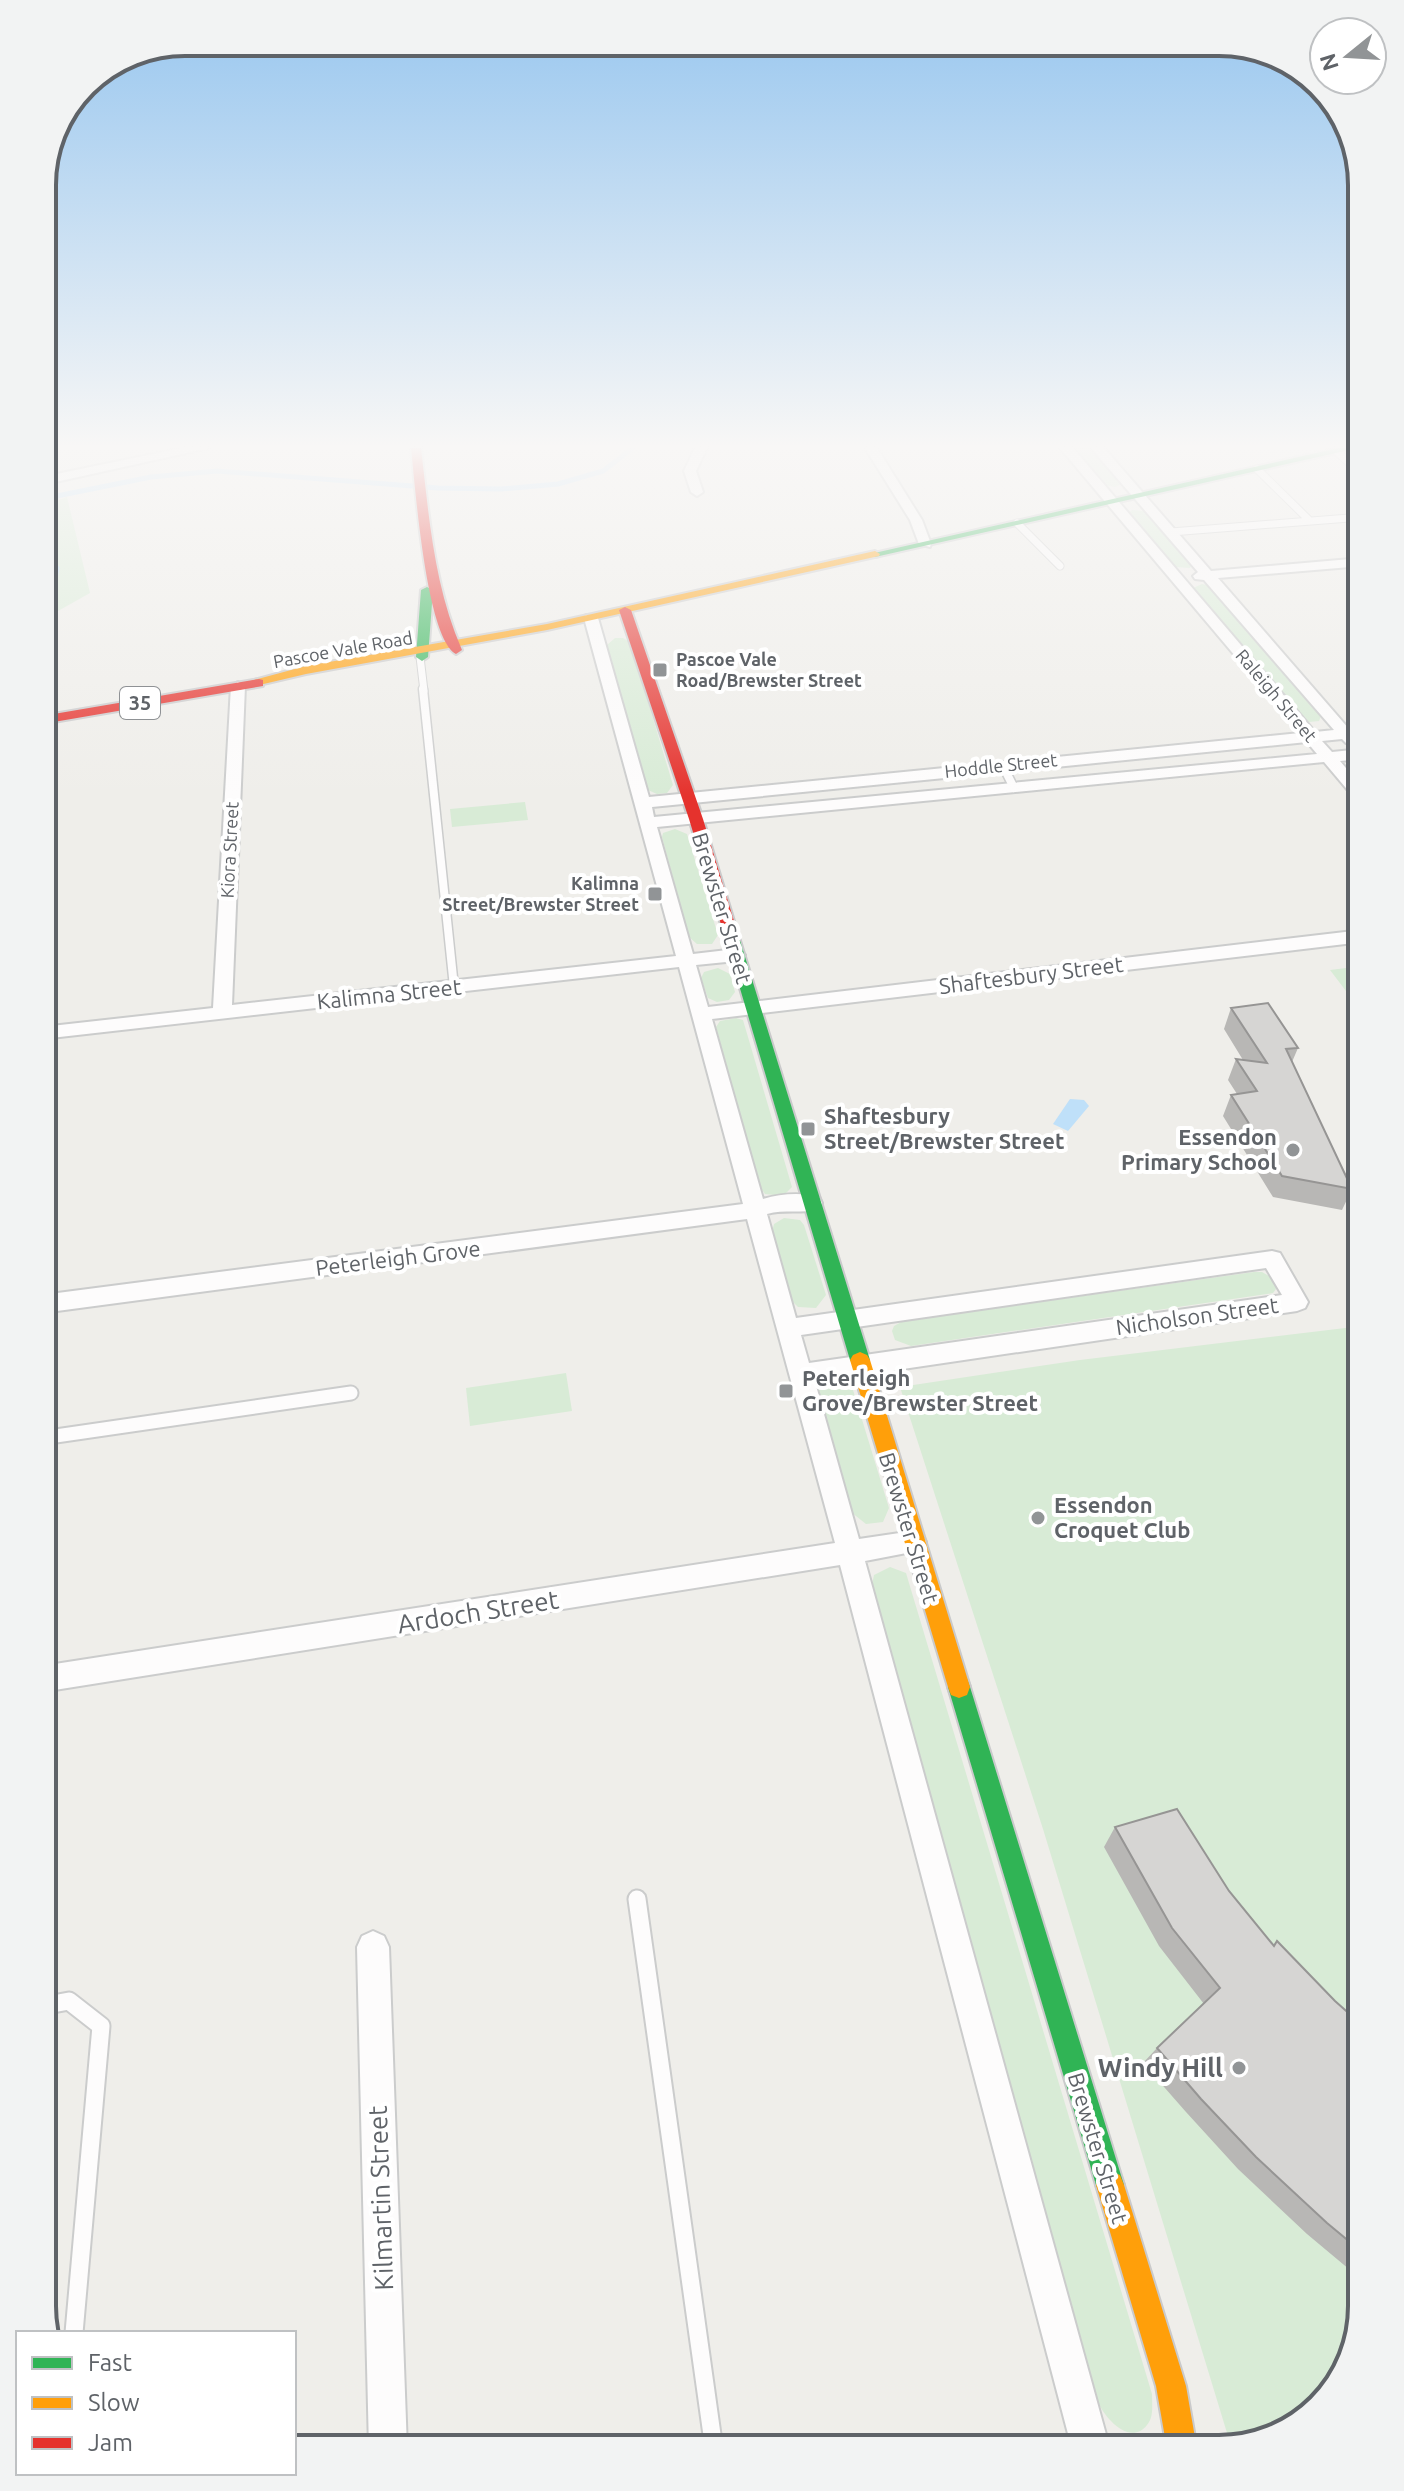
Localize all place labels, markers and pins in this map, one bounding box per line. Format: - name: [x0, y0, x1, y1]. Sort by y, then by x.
- place label: Pascoe Vale Road/Brewster Street: [676, 649, 862, 690]
- marker: Pascoe Vale Road/Brewster Street: [651, 661, 669, 679]
- place label: Kalimna Street/Brewster Street: [442, 873, 639, 914]
- marker: Kalimna Street/Brewster Street: [646, 885, 664, 903]
- place label: Shaftesbury Street/Brewster Street: [824, 1103, 1064, 1153]
- marker: Shaftesbury Street/Brewster Street: [799, 1120, 817, 1138]
- place label: Essendon Primary School: [1121, 1124, 1277, 1174]
- marker: Essendon Primary School: [1284, 1141, 1302, 1159]
- place label: Peterleigh Grove/Brewster Street: [802, 1365, 1038, 1415]
- marker: Peterleigh Grove/Brewster Street: [777, 1382, 795, 1400]
- place label: Essendon Croquet Club: [1054, 1492, 1190, 1542]
- marker: Essendon Croquet Club: [1029, 1509, 1047, 1527]
- place label: Windy Hill: [1098, 2053, 1223, 2082]
- marker: Windy Hill: [1230, 2059, 1248, 2077]

